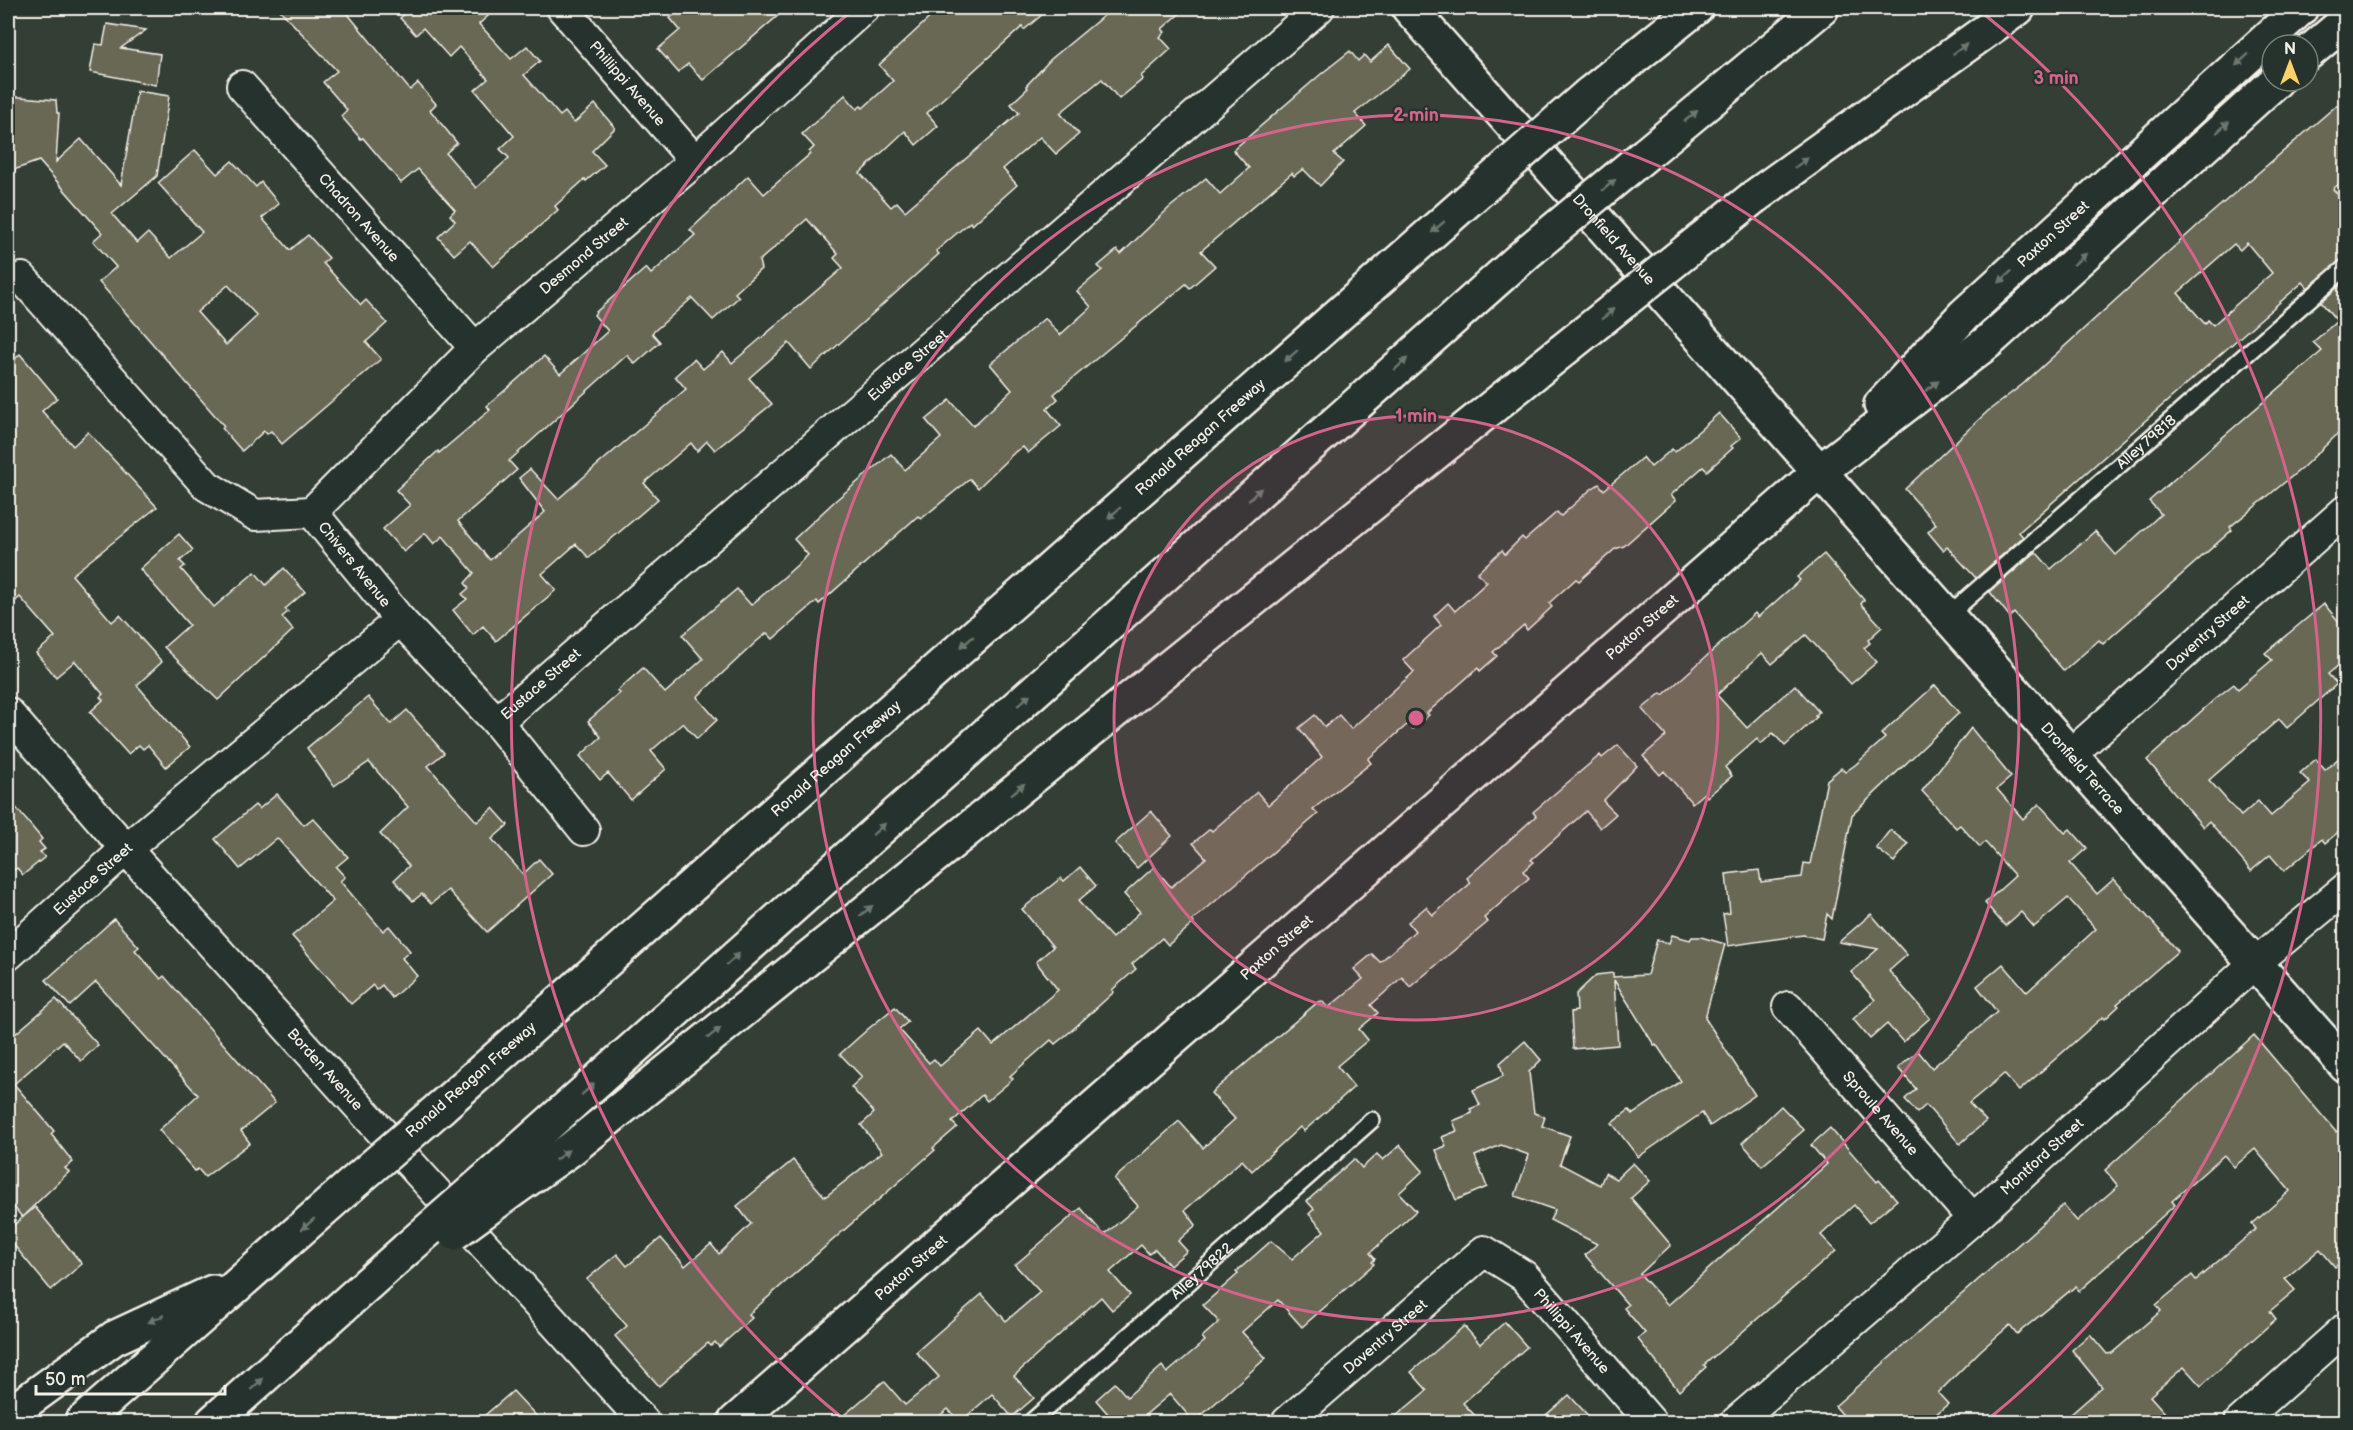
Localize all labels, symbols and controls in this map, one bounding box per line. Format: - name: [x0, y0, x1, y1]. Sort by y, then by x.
- north arrow: [2260, 33, 2320, 93]
- street label: Phillippi Avenue: [585, 37, 670, 130]
- text: N: [2284, 40, 2296, 59]
- one-way arrow: [1951, 43, 1967, 55]
- one-way arrow: [2235, 53, 2250, 66]
- text: 3 min: [2033, 68, 2079, 89]
- text: 2 min: [1393, 105, 1439, 126]
- one-way arrow: [1683, 110, 1698, 123]
- one-way arrow: [2216, 120, 2231, 134]
- one-way arrow: [1794, 157, 1809, 169]
- street label: Chadron Avenue: [314, 169, 404, 266]
- one-way arrow: [1601, 178, 1617, 191]
- street label: Dronfield Avenue: [1568, 190, 1659, 289]
- street label: Paxton Street: [2013, 196, 2093, 271]
- street label: Desmond Street: [536, 212, 632, 298]
- one-way arrow: [1430, 220, 1445, 234]
- one-way arrow: [2072, 252, 2087, 266]
- one-way arrow: [1998, 270, 2013, 283]
- one-way arrow: [1600, 308, 1615, 321]
- street label: Eustace Street: [864, 325, 952, 405]
- one-way arrow: [1284, 349, 1299, 362]
- one-way arrow: [1393, 358, 1408, 371]
- street label: Ronald Reagan Freeway: [1131, 374, 1269, 499]
- one-way arrow: [1924, 380, 1939, 392]
- text: 1 min: [1395, 406, 1437, 427]
- street label: Alley 79818: [2112, 410, 2180, 473]
- one-way arrow: [1247, 488, 1262, 501]
- one-way arrow: [1106, 506, 1121, 520]
- street label: Chivers Avenue: [314, 518, 395, 611]
- street label: Paxton Street: [1602, 590, 1683, 664]
- street label: Daventry Street: [2162, 591, 2254, 675]
- one-way arrow: [960, 635, 975, 648]
- street label: Eustace Street: [497, 644, 585, 724]
- one-way arrow: [1016, 694, 1031, 707]
- street label: Ronald Reagan Freeway: [767, 696, 905, 821]
- centre of rings: [1406, 708, 1426, 728]
- street label: Dronfield Terrace: [2037, 718, 2129, 819]
- one-way arrow: [1010, 782, 1026, 795]
- one-way arrow: [871, 822, 886, 836]
- street label: Eustace Street: [49, 838, 136, 919]
- one-way arrow: [858, 905, 874, 918]
- street label: Paxton Street: [1236, 910, 1317, 984]
- one-way arrow: [725, 953, 740, 966]
- street label: Ronald Reagan Freeway: [402, 1018, 540, 1142]
- street label: Borden Avenue: [283, 1024, 367, 1114]
- one-way arrow: [706, 1027, 722, 1040]
- street label: Sproule Avenue: [1839, 1067, 1923, 1160]
- one-way arrow: [580, 1082, 595, 1096]
- street label: Montford Street: [1996, 1114, 2088, 1199]
- one-way arrow: [553, 1149, 569, 1161]
- one-way arrow: [300, 1217, 315, 1231]
- street label: Paxton Street: [871, 1231, 952, 1305]
- street label: Alley 79822: [1167, 1238, 1237, 1303]
- street label: Phillippi Avenue: [1530, 1285, 1614, 1378]
- street label: Daventry Street: [1339, 1295, 1431, 1378]
- one-way arrow: [148, 1314, 165, 1323]
- scale bar: [36, 1358, 225, 1396]
- text: 50 m: [45, 1369, 86, 1390]
- one-way arrow: [249, 1378, 264, 1391]

